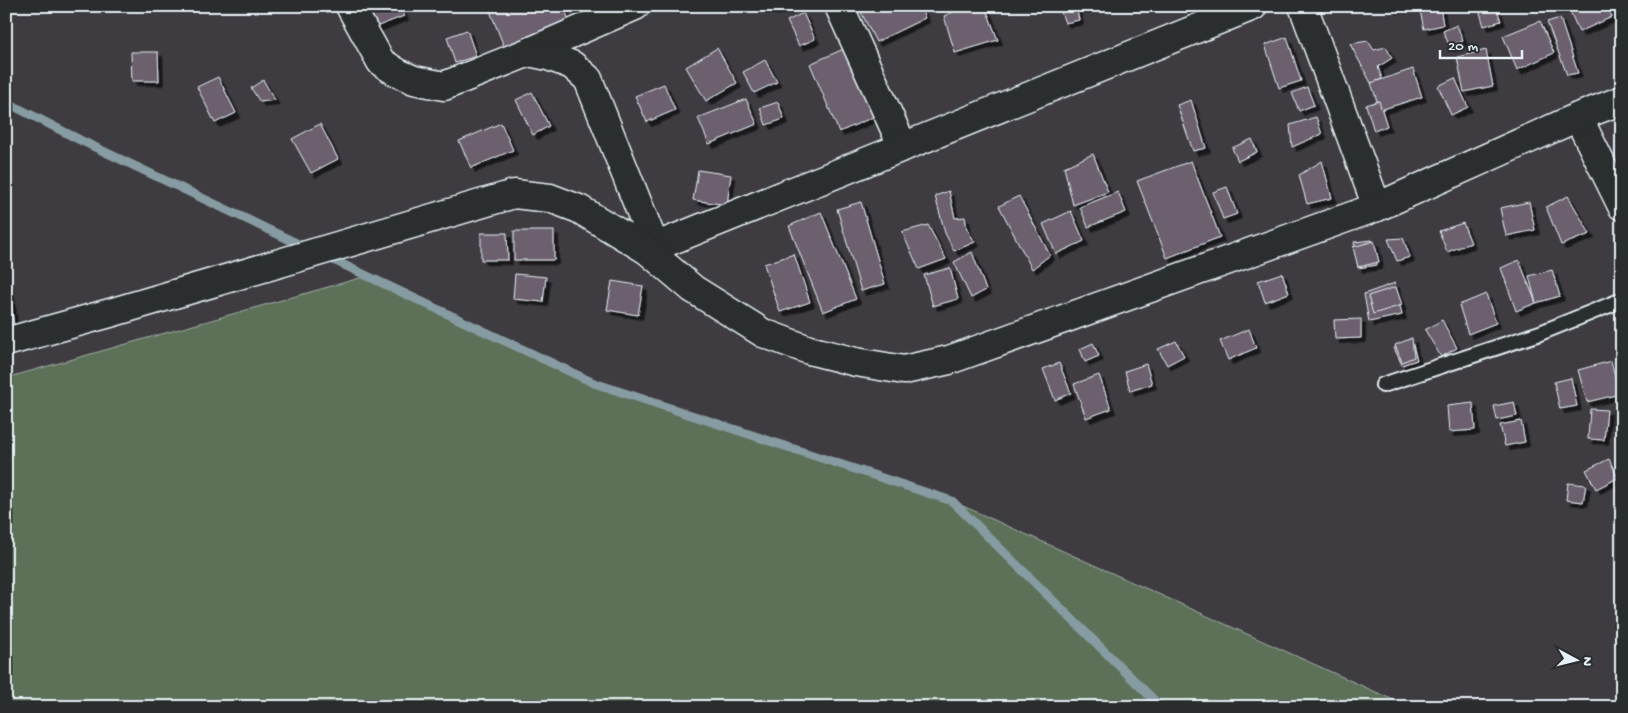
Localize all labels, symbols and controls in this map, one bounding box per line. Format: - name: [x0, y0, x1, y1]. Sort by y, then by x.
- scale bar: [1440, 28, 1523, 60]
- text: 20 m: [1448, 38, 1478, 56]
- north arrow: [1550, 636, 1600, 686]
- text: N: [1577, 656, 1595, 667]

